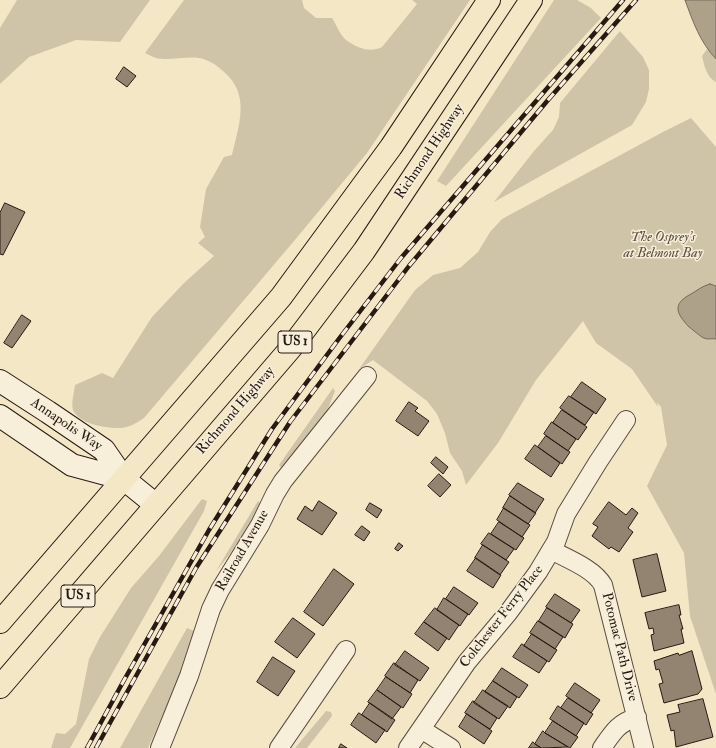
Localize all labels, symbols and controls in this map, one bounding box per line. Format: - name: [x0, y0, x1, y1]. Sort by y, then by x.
- street label: Richmond Highway: [392, 101, 468, 203]
- park label: The Osprey's at Belmont Bay: [623, 230, 703, 262]
- road number: US 1: [278, 331, 312, 353]
- street label: Richmond Highway: [193, 364, 279, 458]
- street label: Annapolis Way: [27, 395, 105, 455]
- street label: Railroad Avenue: [213, 507, 273, 595]
- street label: Colchester Ferry Place: [457, 562, 547, 672]
- road number: US 1: [61, 585, 95, 607]
- street label: Potomac Path Drive: [597, 591, 641, 703]

